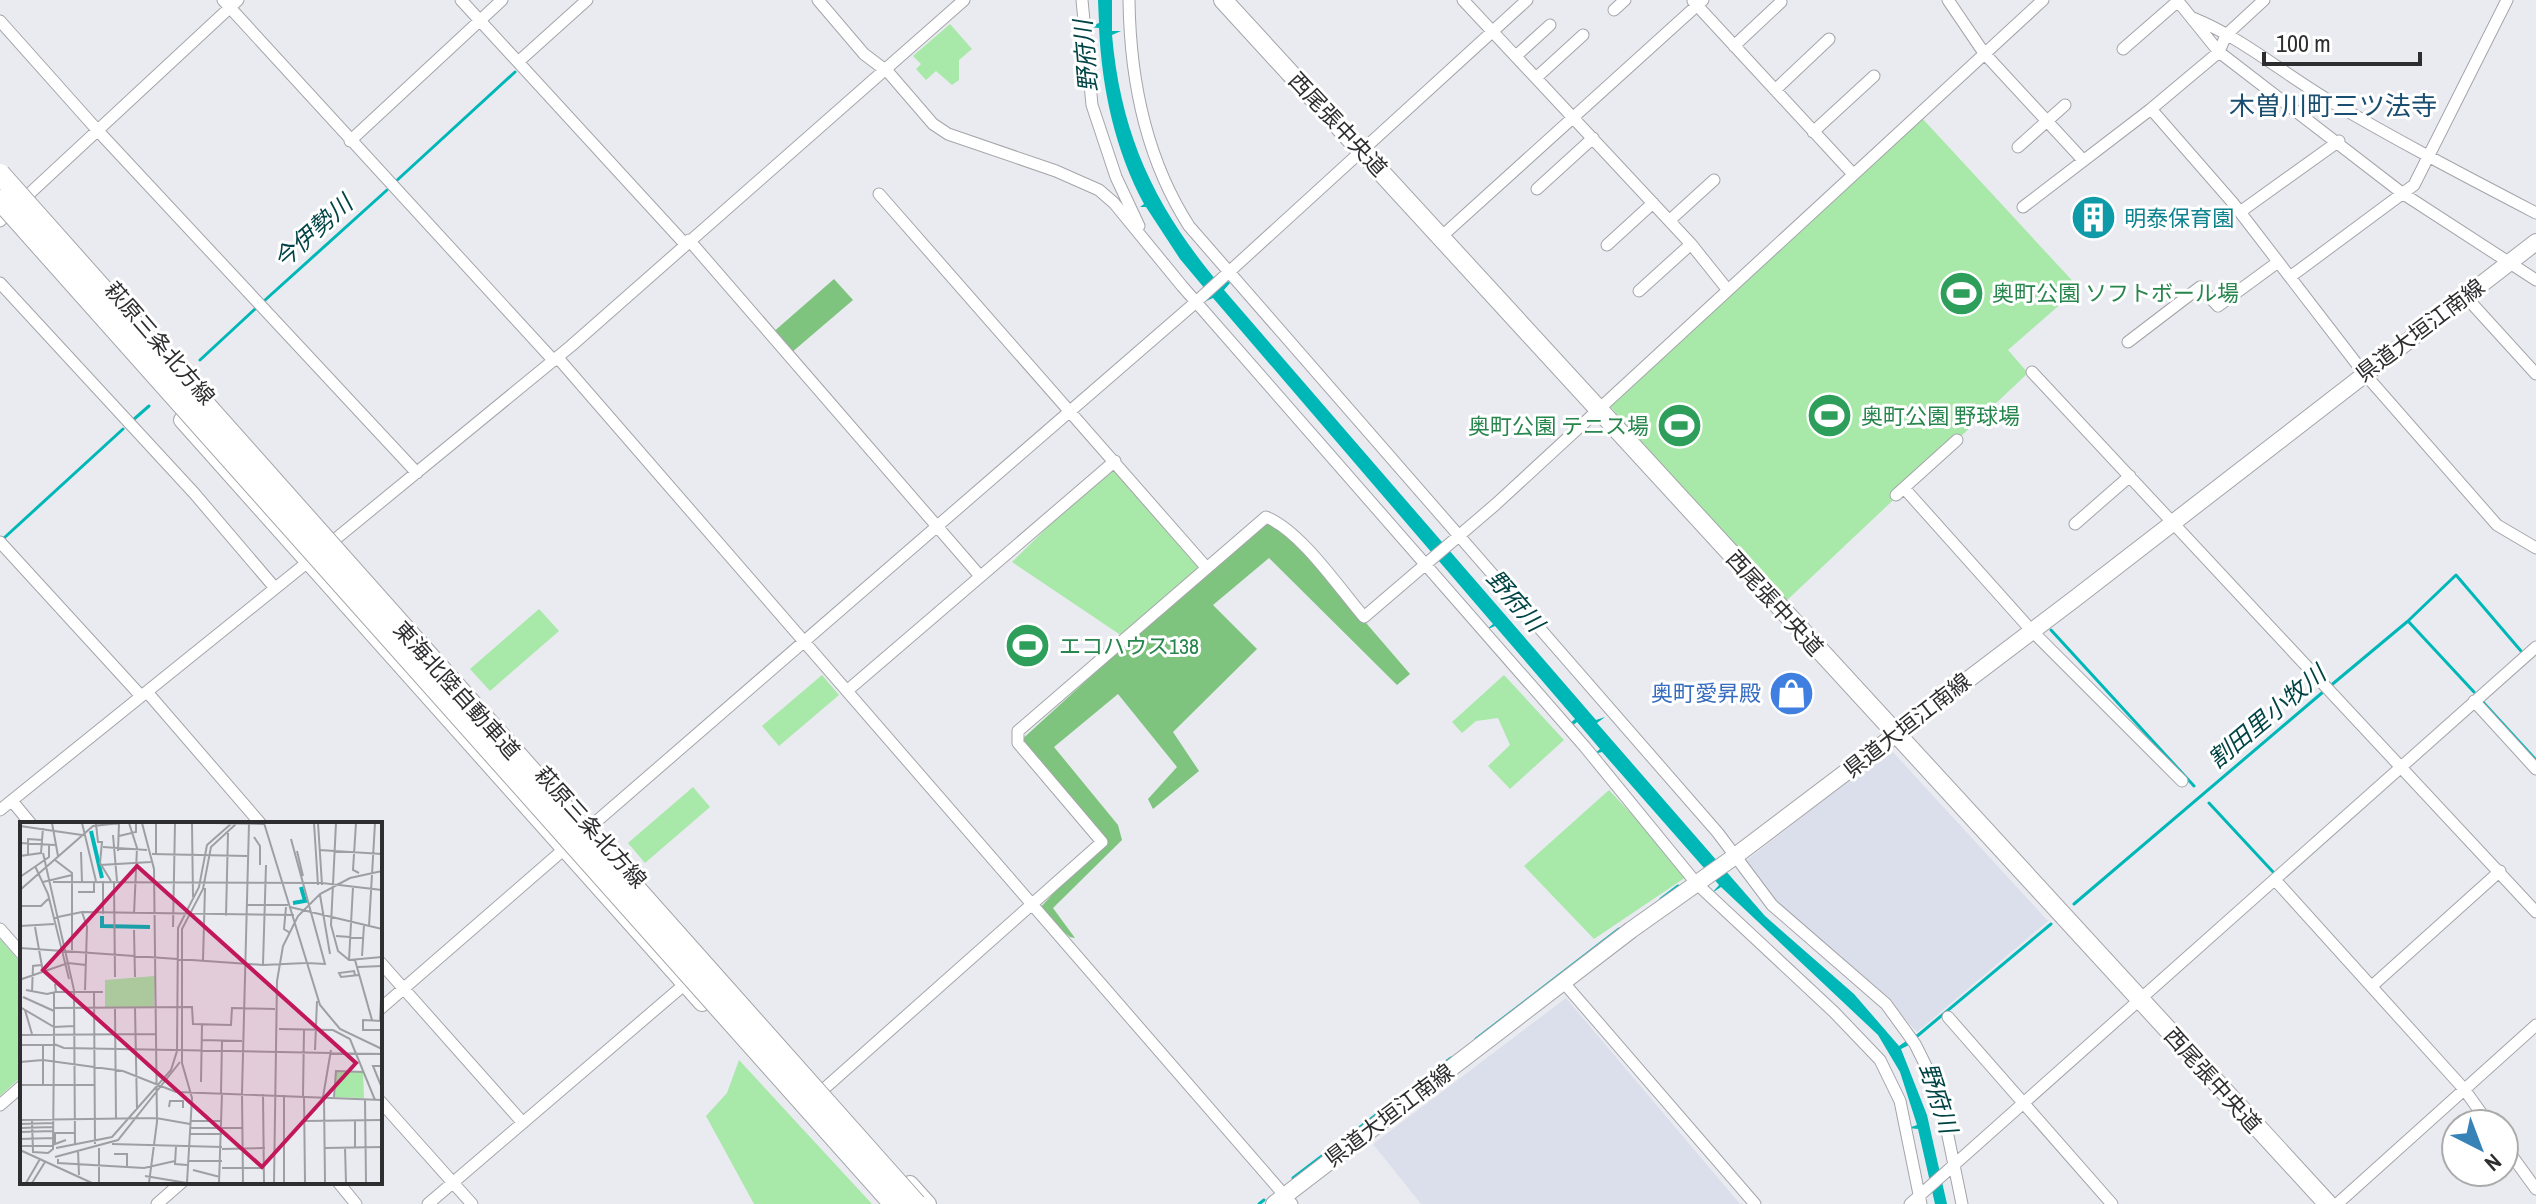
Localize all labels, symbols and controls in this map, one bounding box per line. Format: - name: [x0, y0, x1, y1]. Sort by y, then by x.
- water label: 野府川: [1066, 16, 1104, 93]
- scale bar: [2264, 16, 2420, 66]
- text: 100 m: [2276, 27, 2331, 59]
- street label: 西尾張中央道: [1282, 65, 1394, 183]
- district label: 木曽川町三ツ法寺: [2229, 88, 2437, 123]
- water label: 今伊勢川: [266, 185, 361, 275]
- building icon: 明泰保育園: [2069, 194, 2117, 242]
- place label: 明泰保育園: [2124, 203, 2234, 233]
- sports icon: 奥町公園 ソフトボール場: [1937, 269, 1985, 317]
- street label: 県道大垣江南線: [2349, 272, 2491, 388]
- street label: 萩原三条北方線: [98, 275, 222, 411]
- place label: 奥町公園 ソフトボール場: [1992, 278, 2239, 308]
- sports icon: 奥町公園 野球場: [1806, 392, 1854, 440]
- place label: 奥町公園 野球場: [1861, 401, 2020, 431]
- sports icon: 奥町公園 テニス場: [1656, 402, 1704, 450]
- place label: 奥町公園 テニス場: [1468, 411, 1649, 441]
- street label: 西尾張中央道: [1720, 544, 1830, 662]
- water label: 野府川: [1480, 563, 1553, 640]
- street label: 東海北陸自動車道: [387, 615, 527, 765]
- sports icon: エコハウス138: [1004, 622, 1052, 670]
- place label: エコハウス138: [1059, 631, 1199, 661]
- water label: 割田里小牧川: [2201, 656, 2334, 775]
- street label: 県道大垣江南線: [1837, 666, 1977, 784]
- shop icon: 奥町愛昇殿: [1768, 669, 1816, 717]
- place label: 奥町愛昇殿: [1651, 678, 1761, 708]
- street label: 萩原三条北方線: [528, 760, 654, 894]
- inset map: [20, 822, 382, 1184]
- street label: 西尾張中央道: [2158, 1021, 2268, 1139]
- street label: 県道大垣江南線: [1318, 1057, 1460, 1173]
- water label: 野府川: [1913, 1059, 1966, 1140]
- north arrow: [2440, 1108, 2520, 1188]
- text: N: [2479, 1147, 2508, 1178]

